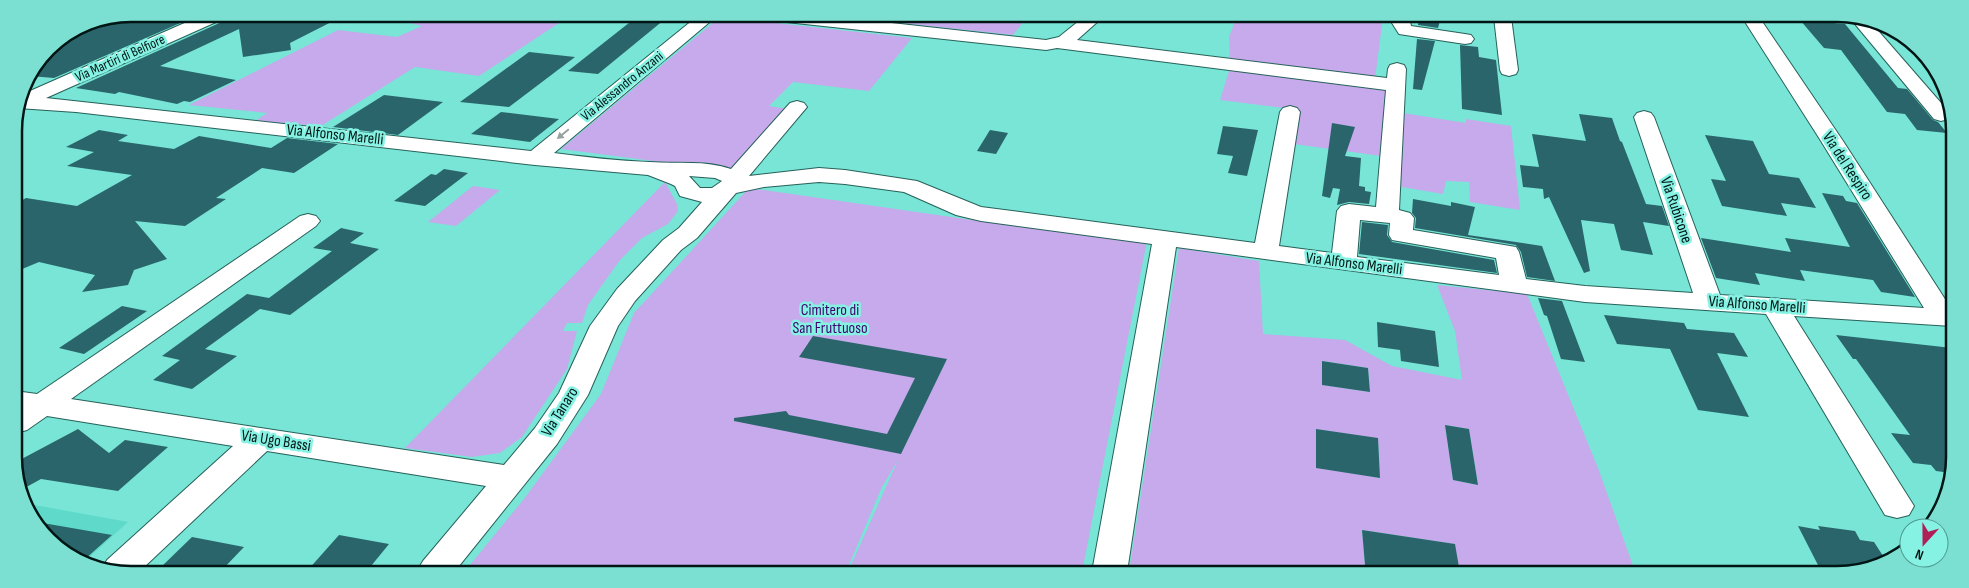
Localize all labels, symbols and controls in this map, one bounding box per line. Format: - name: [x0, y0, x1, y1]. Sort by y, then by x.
- street label: Via Martiri di Belfiore: [72, 31, 168, 85]
- street label: Via Alessandro Anzani: [577, 48, 667, 124]
- street label: Via Alfonso Marelli: [286, 120, 384, 150]
- street label: Via del Respiro: [1818, 128, 1876, 204]
- one-way arrow: [557, 129, 570, 140]
- street label: Via Rubicone: [1656, 174, 1696, 246]
- street label: Via Alfonso Marelli: [1305, 249, 1403, 279]
- street label: Via Alfonso Marelli: [1708, 292, 1806, 318]
- park label: Cimitero di San Fruttuoso: [792, 301, 868, 338]
- street label: Via Tanaro: [538, 384, 582, 440]
- street label: Via Ugo Bassi: [240, 426, 312, 456]
- north arrow: [1899, 518, 1949, 568]
- text: N: [1913, 545, 1926, 564]

